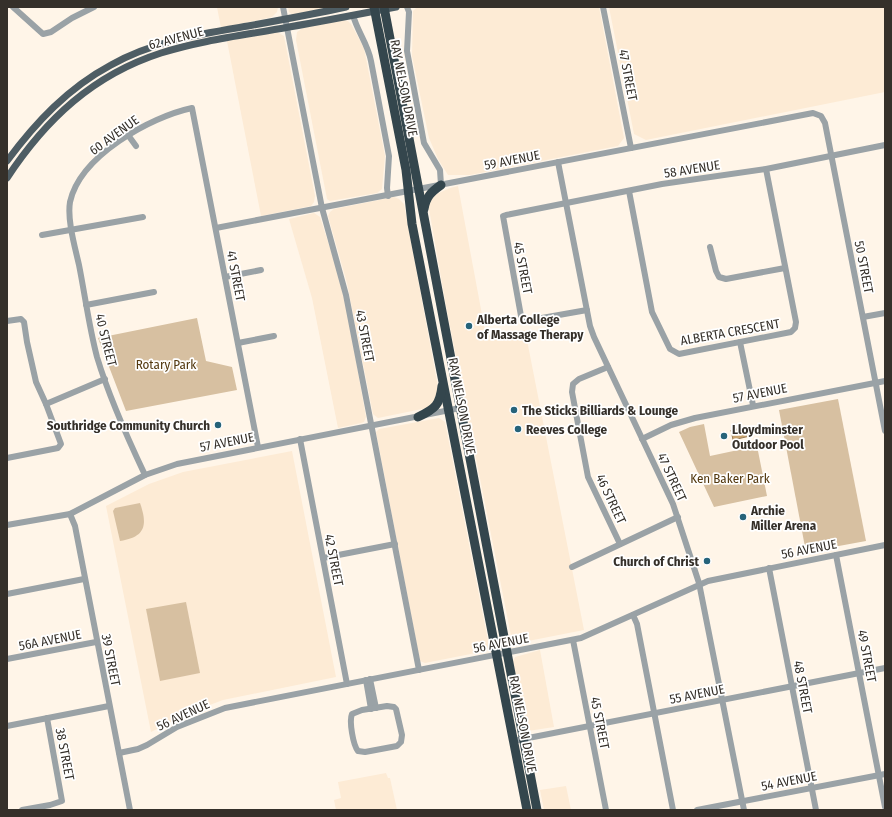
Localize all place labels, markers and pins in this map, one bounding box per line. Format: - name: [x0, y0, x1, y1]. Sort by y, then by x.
- place label: Alberta College of Massage Therapy: [476, 312, 584, 342]
- marker: Alberta College of Massage Therapy: [464, 321, 474, 331]
- place label: The Sticks Billiards & Lounge: [522, 403, 678, 418]
- marker: The Sticks Billiards & Lounge: [509, 405, 519, 415]
- place label: Southridge Community Church: [47, 418, 210, 433]
- marker: Southridge Community Church: [213, 420, 223, 430]
- place label: Reeves College: [526, 422, 607, 437]
- place label: Lloydminster Outdoor Pool: [732, 422, 804, 452]
- marker: Reeves College: [513, 424, 523, 434]
- marker: Lloydminster Outdoor Pool: [719, 431, 729, 441]
- place label: Archie Miller Arena: [750, 503, 817, 533]
- marker: Archie Miller Arena: [738, 512, 748, 522]
- place label: Church of Christ: [613, 554, 699, 569]
- marker: Church of Christ: [702, 556, 712, 566]

